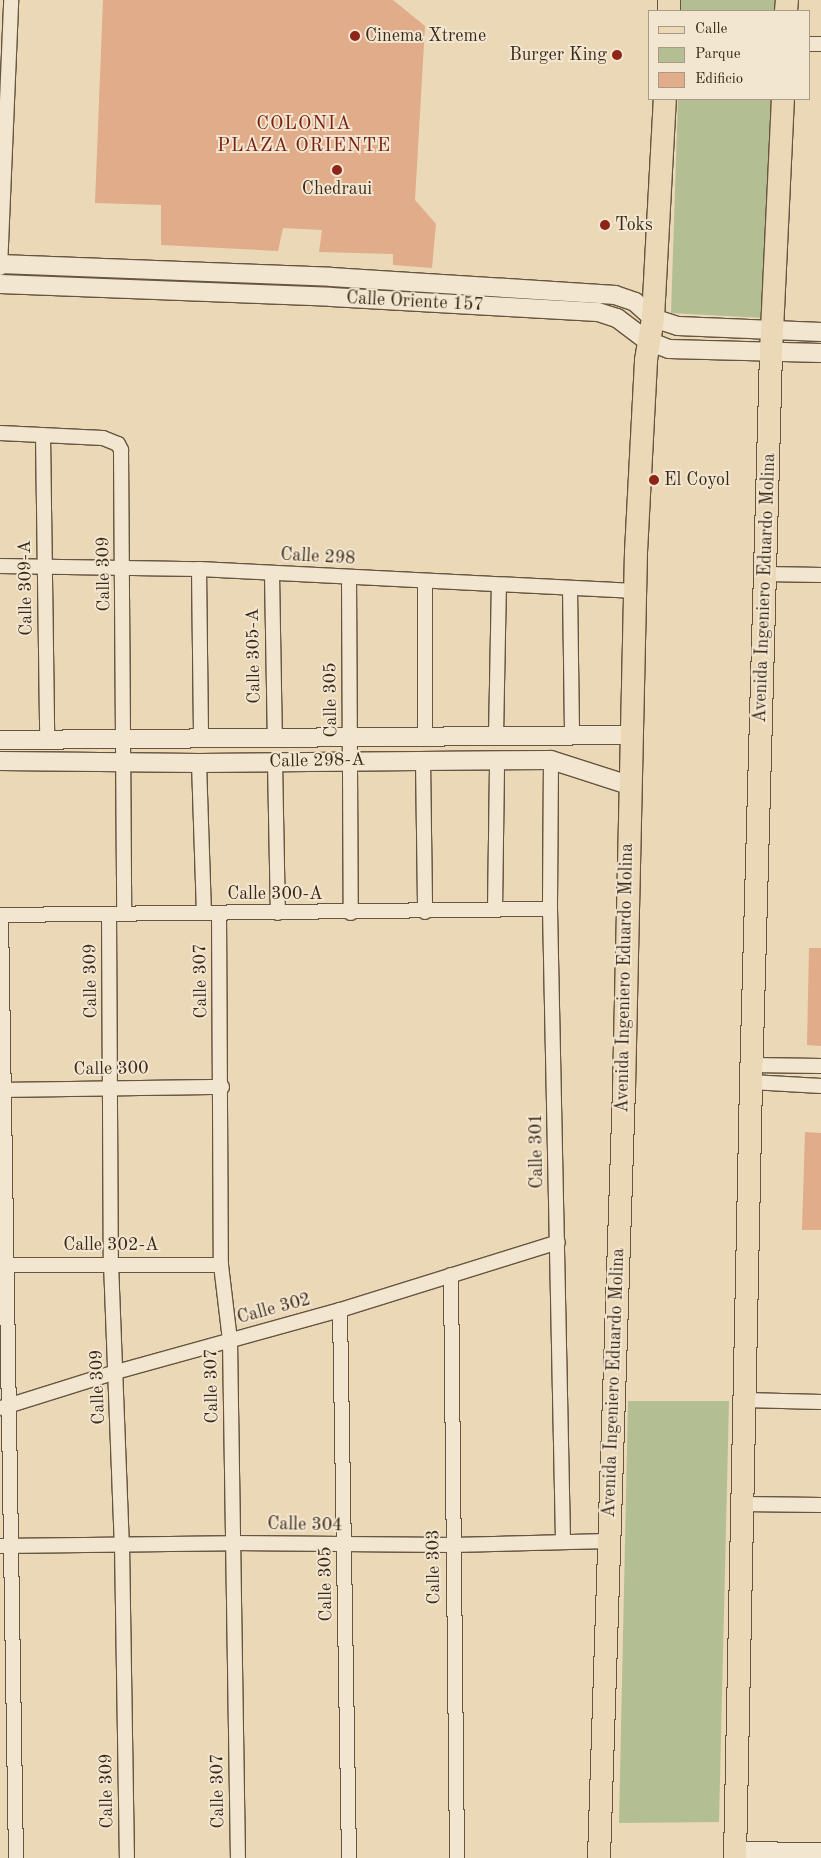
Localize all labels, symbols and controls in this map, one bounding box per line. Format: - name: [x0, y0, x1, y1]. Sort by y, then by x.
- legend: [648, 10, 811, 100]
- text: Calle: [695, 22, 727, 37]
- place label: Cinema Xtreme: [365, 25, 486, 47]
- marker: Cinema Xtreme: [349, 30, 361, 42]
- place label: Burger King: [509, 44, 607, 66]
- text: Parque: [695, 47, 741, 62]
- marker: Burger King: [611, 49, 623, 61]
- text: Edificio: [695, 72, 743, 87]
- district label: COLONIA PLAZA ORIENTE: [215, 114, 393, 158]
- marker: Chedraui: [331, 164, 343, 176]
- place label: Chedraui: [302, 178, 372, 200]
- place label: Toks: [615, 214, 653, 236]
- marker: Toks: [599, 219, 611, 231]
- street label: Calle Oriente 157: [346, 288, 484, 316]
- street label: Avenida Ingeniero Eduardo Molina: [749, 453, 781, 723]
- place label: El Coyol: [664, 469, 730, 491]
- marker: El Coyol: [648, 474, 660, 486]
- street label: Calle 309: [93, 536, 115, 612]
- street label: Calle 309-A: [14, 540, 38, 636]
- street label: Calle 298: [280, 544, 356, 570]
- street label: Calle 305-A: [242, 608, 266, 704]
- street label: Calle 305: [320, 662, 342, 738]
- street label: Calle 298-A: [269, 749, 365, 773]
- street label: Avenida Ingeniero Eduardo Molina: [612, 843, 638, 1113]
- street label: Calle 300-A: [227, 883, 323, 905]
- street label: Calle 309: [80, 943, 102, 1019]
- street label: Calle 307: [190, 943, 212, 1019]
- street label: Calle 300: [73, 1058, 149, 1080]
- street label: Calle 301: [526, 1113, 548, 1189]
- street label: Calle 302-A: [63, 1234, 159, 1256]
- street label: Avenida Ingeniero Eduardo Molina: [598, 1248, 630, 1518]
- street label: Calle 302: [235, 1289, 313, 1329]
- street label: Calle 307: [201, 1348, 223, 1424]
- street label: Calle 309: [86, 1349, 110, 1425]
- street label: Calle 304: [267, 1514, 343, 1536]
- street label: Calle 303: [423, 1529, 445, 1605]
- street label: Calle 305: [315, 1546, 337, 1622]
- street label: Calle 309: [96, 1753, 118, 1829]
- street label: Calle 307: [207, 1753, 229, 1829]

